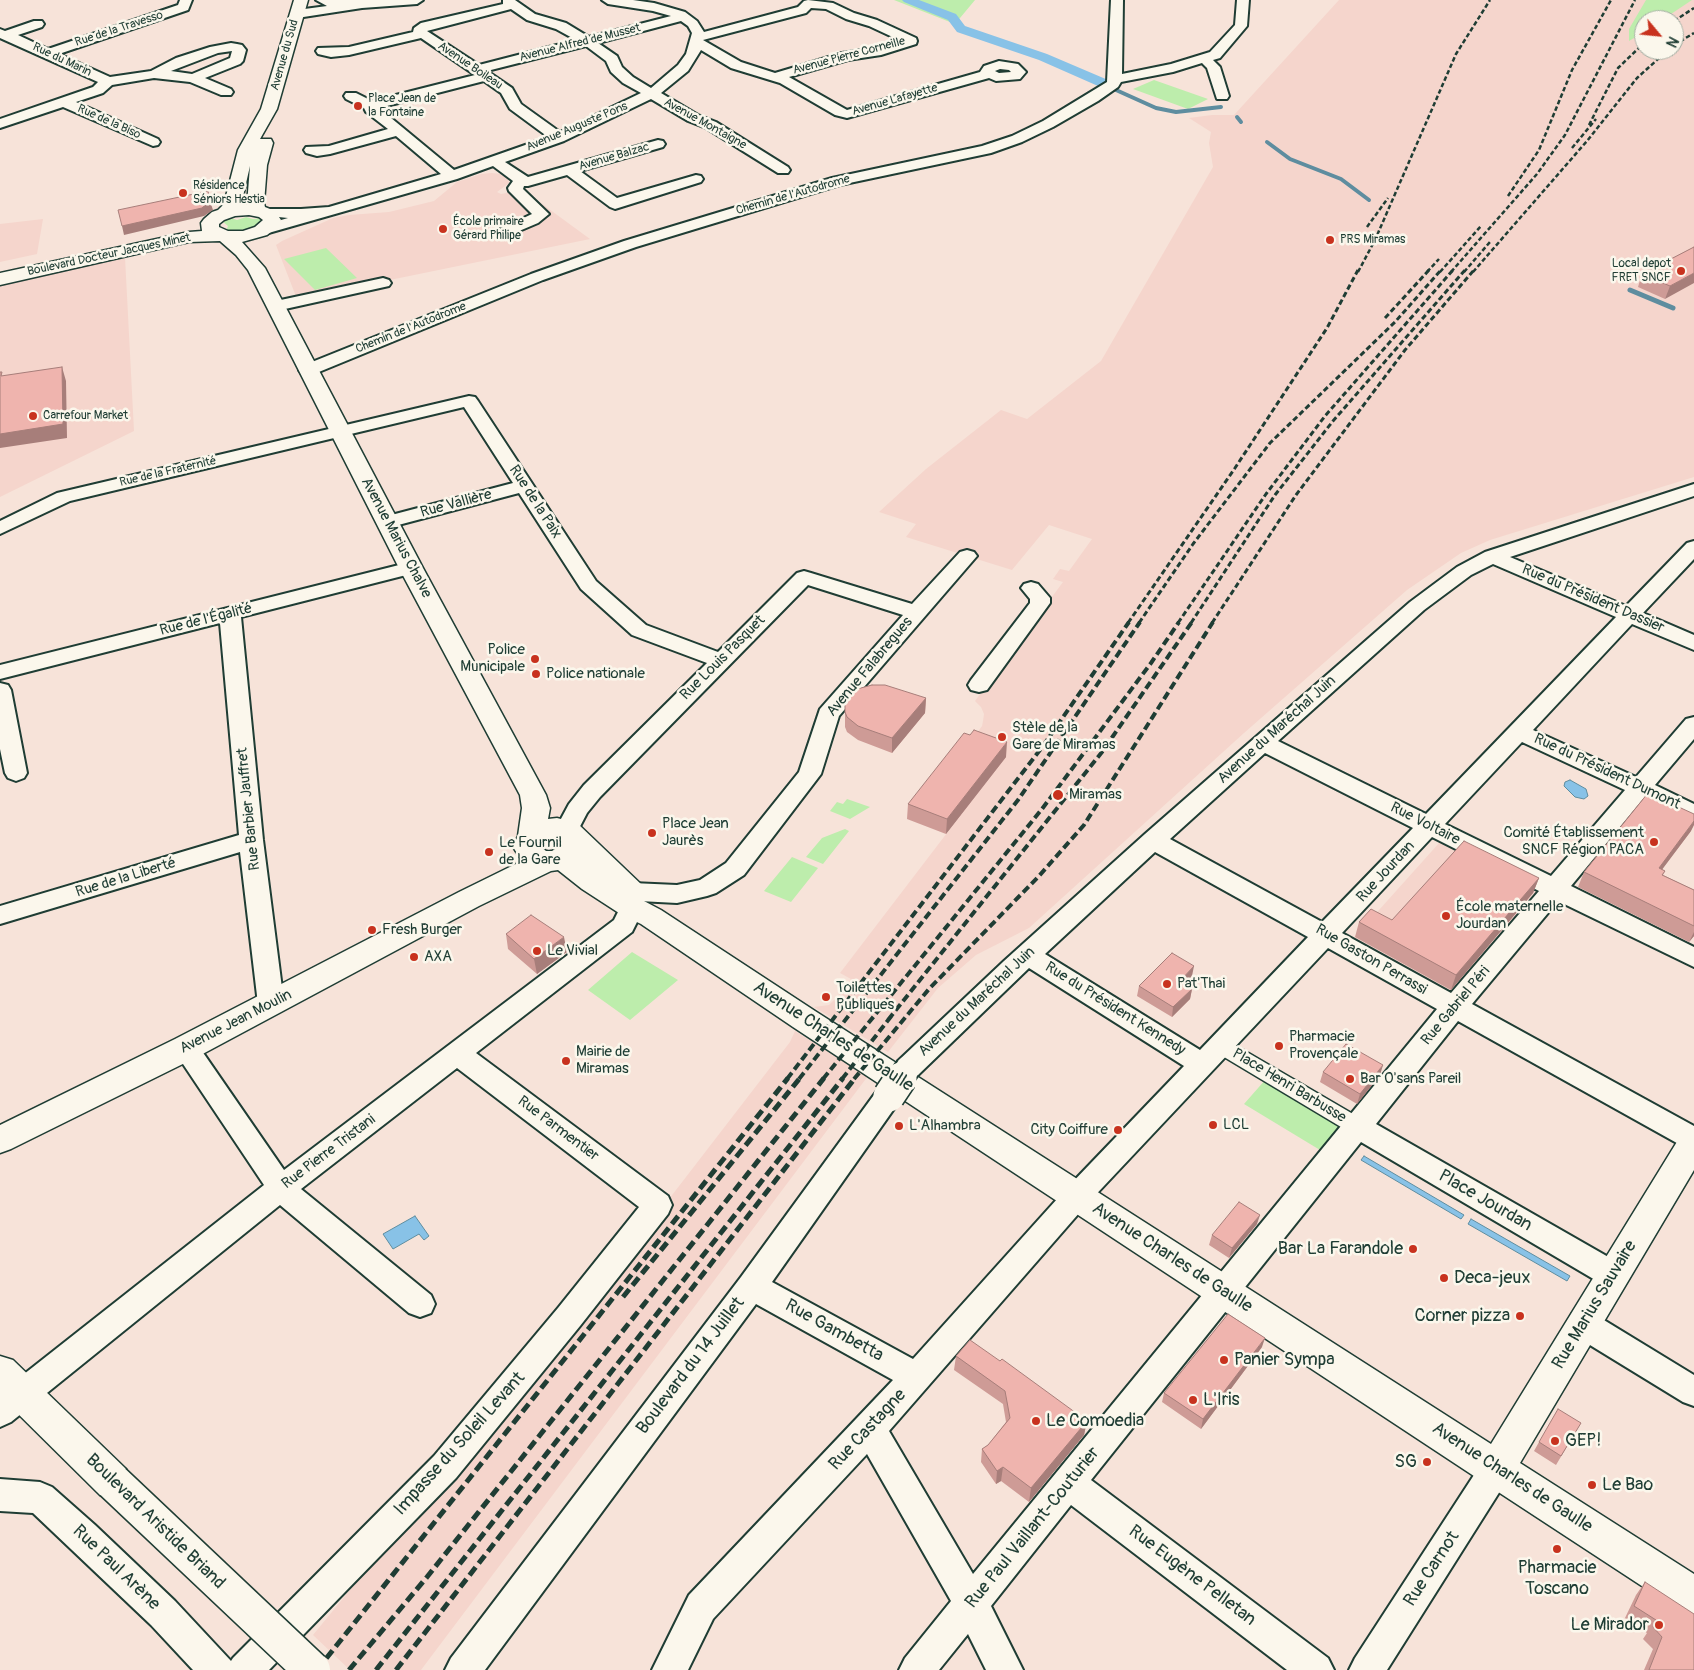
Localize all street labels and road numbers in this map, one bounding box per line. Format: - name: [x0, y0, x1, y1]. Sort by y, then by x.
- street label: Rue de la Travesso: [73, 8, 165, 50]
- street label: Avenue du Sud: [268, 18, 302, 92]
- street label: Avenue Alfred de Musset: [518, 21, 642, 65]
- street label: Avenue Pierre Corneille: [791, 34, 907, 78]
- street label: Avenue Boileau: [435, 39, 505, 93]
- street label: Rue du Marin: [30, 40, 94, 80]
- street label: Avenue Lafayette: [851, 81, 939, 119]
- street label: Avenue Montaigne: [661, 95, 749, 153]
- street label: Avenue Auguste Pons: [524, 99, 630, 155]
- street label: Rue de la Biso: [75, 102, 143, 142]
- street label: Avenue Balzac: [577, 140, 651, 174]
- street label: Chemin de l'Autodrome: [734, 172, 852, 218]
- street label: Boulevard Docteur Jacques Minet: [26, 231, 192, 279]
- street label: Chemin de l'Autodrome: [354, 299, 468, 357]
- street label: Rue de la Fraternité: [118, 454, 218, 490]
- street label: Rue de la Paix: [505, 462, 565, 542]
- street label: Avenue Marius Chalve: [357, 475, 435, 601]
- street label: Rue Vallière: [418, 486, 494, 522]
- street label: Rue du Président Dassier: [1519, 561, 1667, 637]
- street label: Rue de l'Égalité: [158, 600, 254, 640]
- street label: Rue Louis Pasquet: [677, 612, 769, 704]
- street label: Avenue Falabregues: [823, 614, 917, 720]
- street label: Avenue du Maréchal Juin: [1214, 672, 1340, 788]
- street label: Rue du Président Dumont: [1531, 730, 1683, 814]
- street label: Rue Barbier Jauffret: [234, 747, 264, 871]
- street label: Rue Voltaire: [1387, 799, 1463, 849]
- street label: Rue Jourdan: [1353, 838, 1419, 906]
- street label: Rue de la Liberté: [74, 854, 178, 902]
- street label: Rue Gaston Perrassi: [1312, 921, 1430, 999]
- street label: Avenue du Maréchal Juin: [915, 943, 1039, 1061]
- street label: Rue du Président Kennedy: [1041, 958, 1189, 1060]
- street label: Rue Gabriel Péri: [1418, 963, 1494, 1049]
- street label: Avenue Charles de Gaulle: [749, 977, 917, 1097]
- street label: Avenue Jean Moulin: [177, 986, 295, 1058]
- street label: Place Henri Barbusse: [1229, 1045, 1349, 1127]
- street label: Rue Parmentier: [514, 1093, 602, 1165]
- street label: Rue Pierre Tristani: [279, 1111, 379, 1193]
- street label: Place Jourdan: [1434, 1165, 1536, 1237]
- street label: Avenue Charles de Gaulle: [1088, 1198, 1256, 1318]
- street label: Rue Marius Sauvaire: [1548, 1237, 1642, 1373]
- street label: Boulevard du 14 Juillet: [632, 1293, 750, 1439]
- street label: Rue Gambetta: [781, 1295, 887, 1367]
- street label: Impasse du Soleil Levant: [390, 1368, 530, 1520]
- street label: Rue Castagne: [825, 1385, 911, 1475]
- street label: Avenue Charles de Gaulle: [1428, 1418, 1596, 1538]
- street label: Rue Paul Vaillant-Couturier: [961, 1443, 1105, 1613]
- street label: Boulevard Aristide Briand: [81, 1450, 229, 1594]
- street label: Rue Paul Arène: [68, 1521, 164, 1615]
- street label: Rue Eugène Pelletan: [1124, 1521, 1260, 1631]
- street label: Rue Carnot: [1400, 1527, 1464, 1611]

